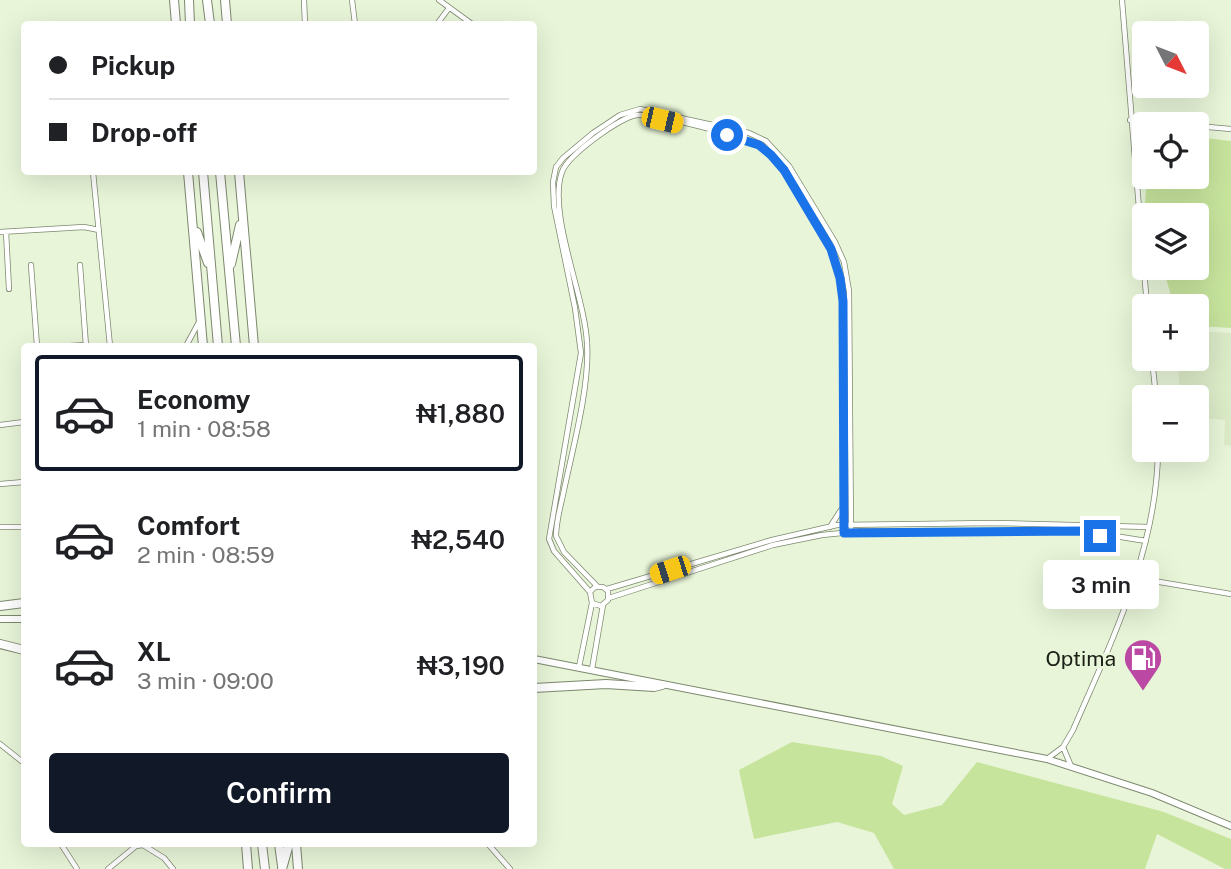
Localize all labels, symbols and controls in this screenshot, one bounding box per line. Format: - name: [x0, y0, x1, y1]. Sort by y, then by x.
- north arrow: [1132, 21, 1209, 98]
- map controls: [1132, 21, 1209, 462]
- text: Pickup: [91, 50, 175, 81]
- car: [640, 105, 685, 135]
- button: locate: [1132, 112, 1209, 189]
- text: Drop-off: [91, 117, 197, 148]
- route start: [711, 119, 743, 151]
- button: layers: [1132, 203, 1209, 280]
- button: +: [1132, 294, 1209, 371]
- icon: car: [53, 382, 116, 445]
- text: Economy: [137, 384, 250, 415]
- button: −: [1132, 385, 1209, 462]
- text: ₦1,880: [416, 398, 505, 429]
- text: 1 min · 08:58: [137, 415, 271, 442]
- icon: car: [53, 508, 116, 571]
- text: Comfort: [137, 510, 240, 541]
- route end: [1084, 520, 1116, 552]
- text: ₦2,540: [411, 524, 505, 555]
- text: 2 min · 08:59: [137, 541, 275, 568]
- car: [647, 554, 694, 586]
- callout: 3 min: [1042, 560, 1158, 610]
- text: 3 min: [1071, 571, 1131, 598]
- icon: car: [53, 634, 116, 697]
- text: XL: [137, 636, 171, 667]
- fuel station icon: Optima: [1122, 637, 1164, 692]
- place label: Optima: [1045, 646, 1116, 671]
- text: ₦3,190: [417, 650, 505, 681]
- text: 3 min · 09:00: [137, 667, 274, 694]
- button: Confirm: [49, 753, 509, 833]

